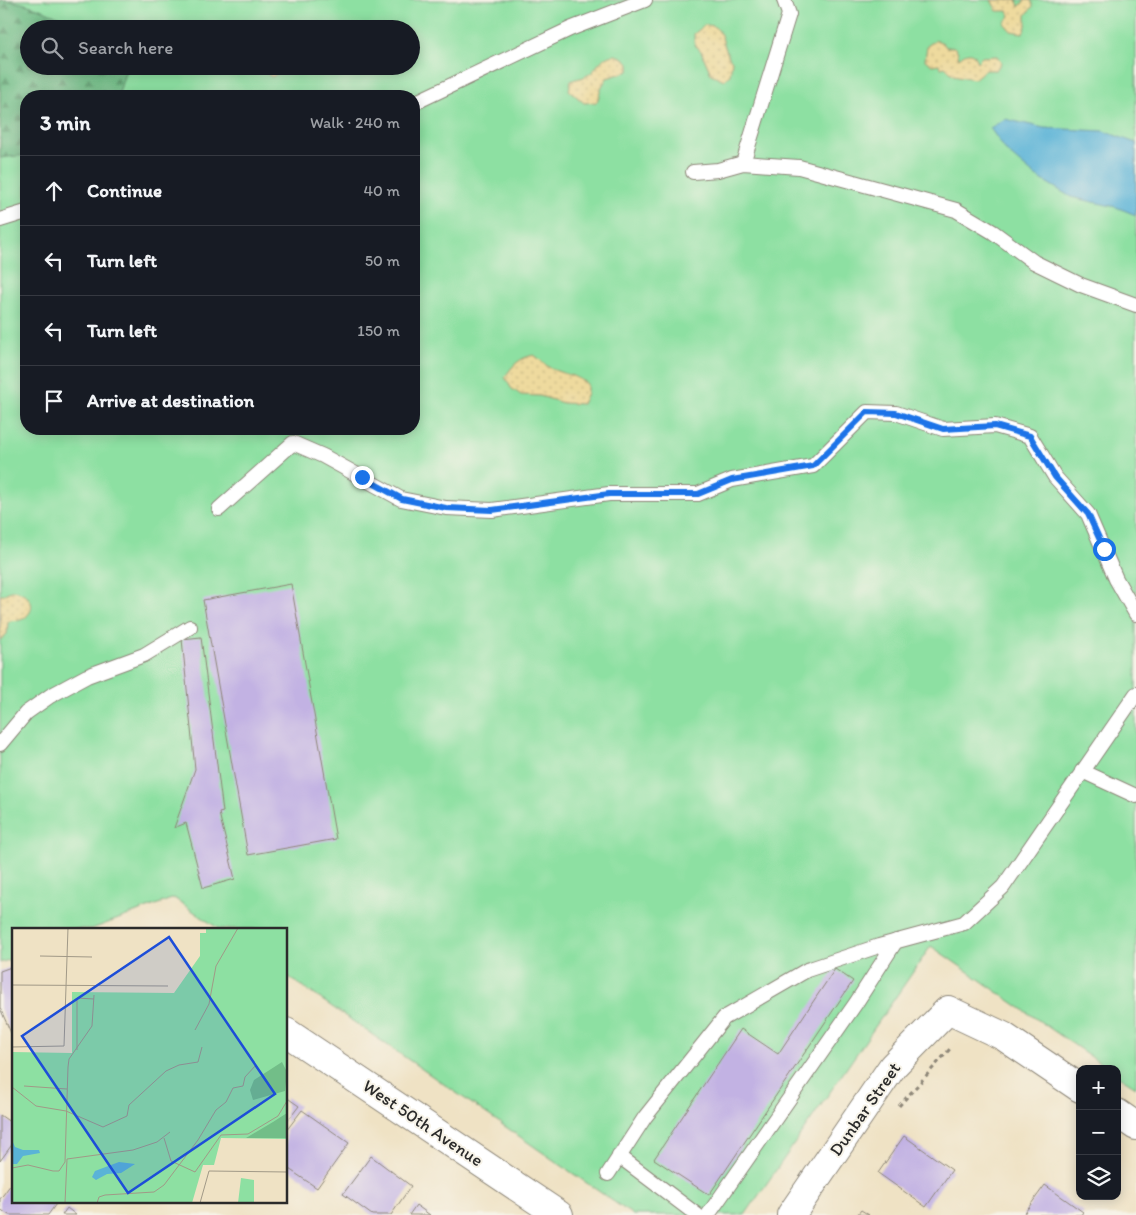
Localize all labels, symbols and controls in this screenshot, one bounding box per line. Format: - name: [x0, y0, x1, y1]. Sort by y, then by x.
- search box: [20, 20, 420, 75]
- icon: search: [38, 34, 66, 62]
- text: Search here: [78, 36, 173, 59]
- text: 3 min: [40, 110, 90, 135]
- text: Walk · 240 m: [310, 113, 400, 132]
- icon: ahead: [40, 177, 68, 205]
- text: Continue: [87, 179, 162, 202]
- text: 40 m: [363, 181, 400, 200]
- icon: left: [40, 247, 68, 275]
- text: Turn left: [87, 249, 157, 272]
- text: 50 m: [365, 251, 400, 270]
- icon: left: [40, 317, 68, 345]
- text: Turn left: [87, 319, 157, 342]
- text: 150 m: [357, 321, 400, 340]
- icon: arrive: [40, 387, 68, 415]
- text: Arrive at destination: [87, 389, 254, 412]
- route end: [351, 466, 374, 489]
- route start: [1093, 538, 1116, 561]
- inset map: [12, 928, 288, 1202]
- street label: Dunbar Street: [825, 1058, 905, 1160]
- map controls: [1076, 1065, 1121, 1200]
- button: +: [1076, 1065, 1121, 1110]
- street label: West 50th Avenue: [359, 1075, 487, 1171]
- button: −: [1076, 1110, 1121, 1155]
- button: layers: [1076, 1155, 1121, 1200]

